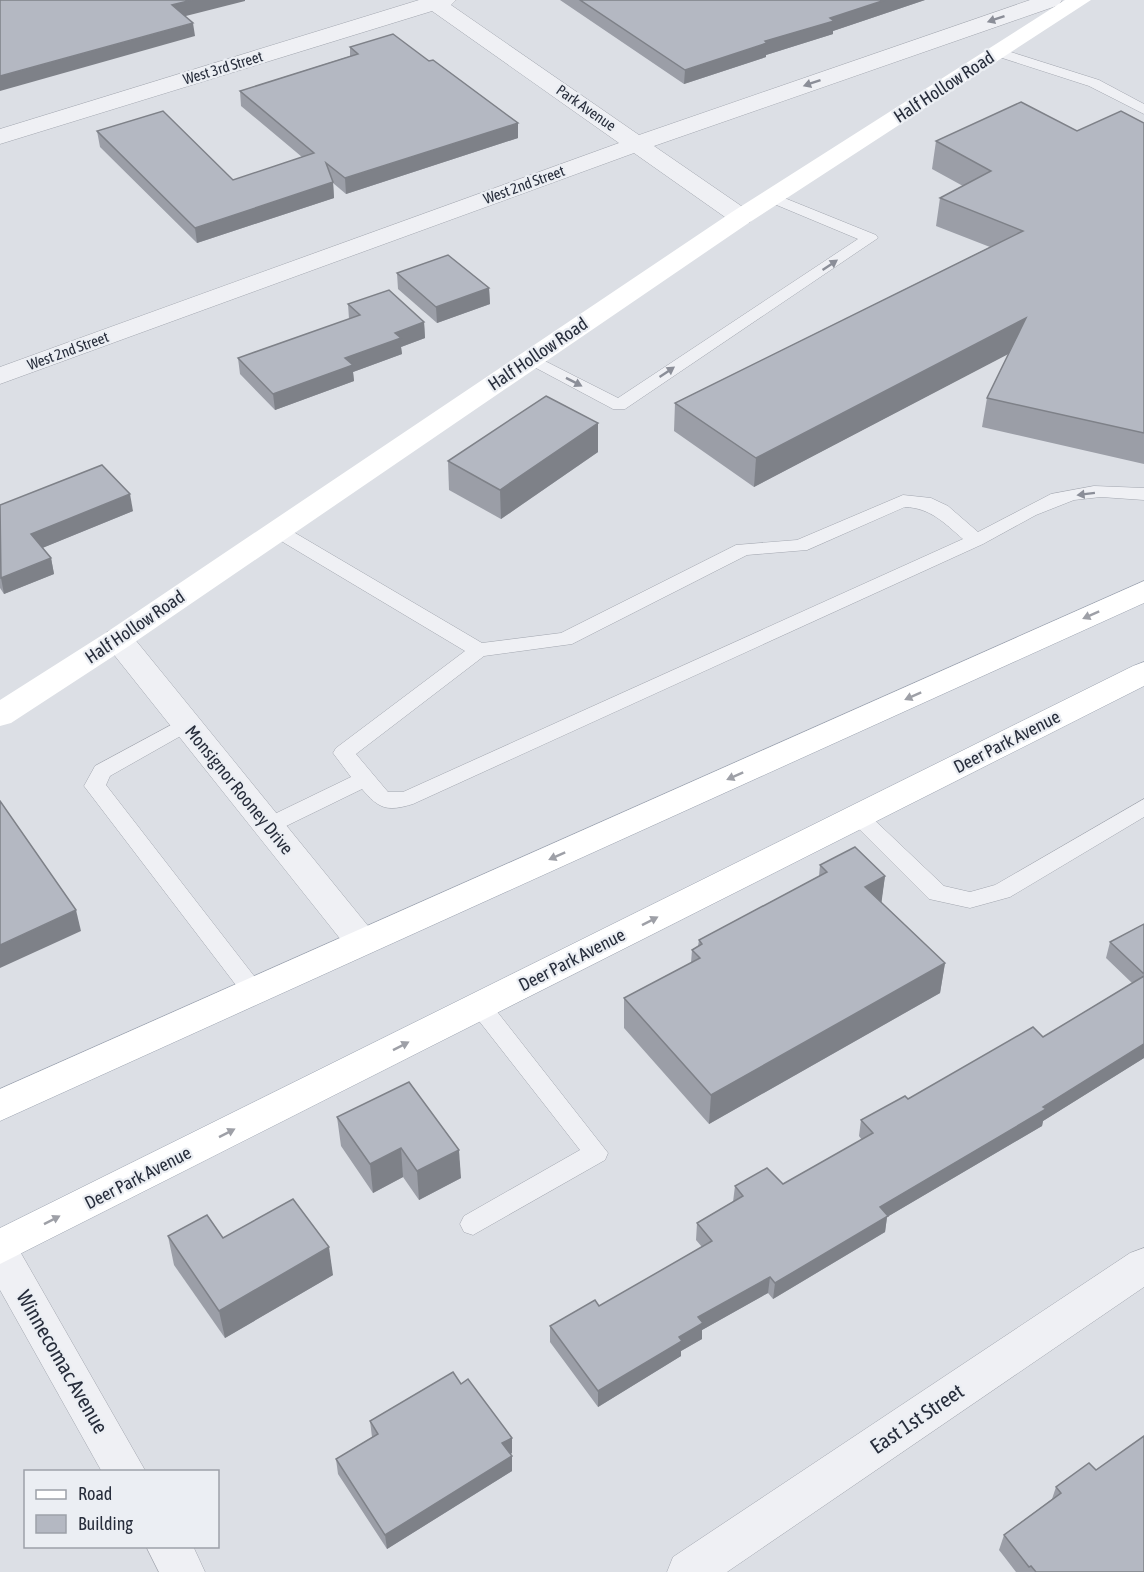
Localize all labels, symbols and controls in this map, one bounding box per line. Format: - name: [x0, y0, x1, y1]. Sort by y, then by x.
- one-way arrow: [987, 15, 1005, 25]
- street label: Half Hollow Road: [890, 46, 998, 127]
- street label: West 3rd Street: [181, 47, 265, 88]
- one-way arrow: [803, 79, 821, 89]
- street label: Park Avenue: [553, 81, 619, 134]
- street label: West 2nd Street: [481, 162, 567, 207]
- one-way arrow: [822, 260, 838, 271]
- street label: Half Hollow Road: [484, 313, 591, 394]
- street label: West 2nd Street: [25, 328, 111, 373]
- one-way arrow: [659, 367, 676, 378]
- one-way arrow: [565, 378, 582, 387]
- one-way arrow: [1076, 489, 1095, 498]
- street label: Half Hollow Road: [81, 586, 188, 667]
- one-way arrow: [1082, 611, 1099, 620]
- one-way arrow: [904, 691, 922, 701]
- street label: Deer Park Avenue: [950, 706, 1063, 777]
- street label: Monsignor Rooney Drive: [181, 721, 298, 858]
- one-way arrow: [727, 771, 744, 780]
- one-way arrow: [548, 851, 566, 861]
- one-way arrow: [642, 916, 659, 926]
- street label: Deer Park Avenue: [515, 924, 628, 995]
- one-way arrow: [392, 1041, 410, 1051]
- one-way arrow: [218, 1128, 235, 1138]
- street label: Deer Park Avenue: [81, 1142, 194, 1213]
- one-way arrow: [44, 1216, 61, 1225]
- street label: Winnecomac Avenue: [12, 1286, 114, 1437]
- street label: East 1st Street: [865, 1378, 968, 1458]
- legend: [24, 1470, 219, 1548]
- text: Road: [78, 1483, 112, 1504]
- text: Building: [78, 1513, 133, 1534]

